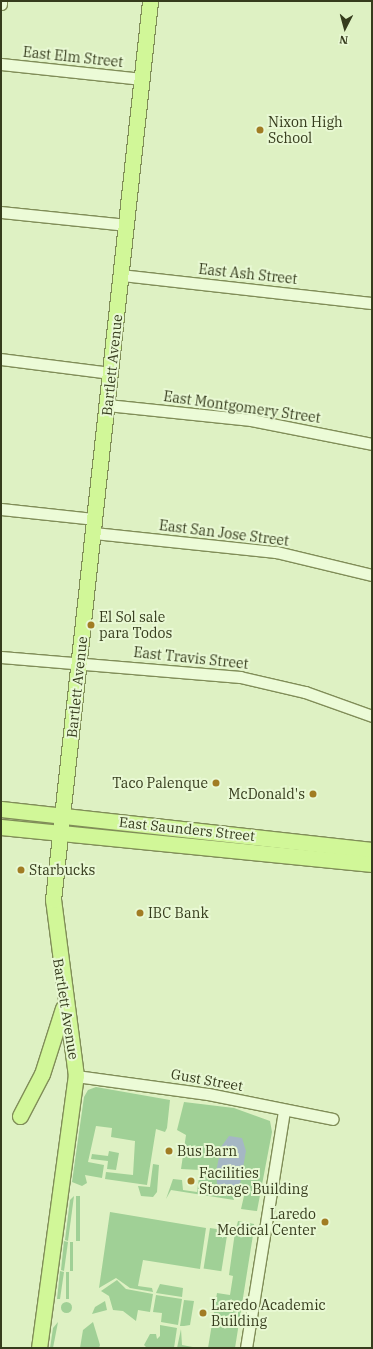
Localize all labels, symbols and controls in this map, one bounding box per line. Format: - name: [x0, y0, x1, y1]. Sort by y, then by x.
- north arrow: [325, 8, 365, 48]
- text: N: [339, 33, 349, 47]
- street label: East Elm Street: [22, 43, 124, 71]
- place label: Nixon High School: [268, 114, 343, 146]
- marker: Nixon High School: [255, 125, 265, 135]
- street label: East Ash Street: [198, 260, 298, 288]
- street label: Bartlett Avenue: [98, 313, 126, 417]
- street label: East Montgomery Street: [162, 388, 322, 426]
- street label: East San Jose Street: [158, 517, 290, 549]
- place label: El Sol sale para Todos: [99, 609, 172, 642]
- marker: El Sol sale para Todos: [86, 620, 96, 630]
- street label: Bartlett Avenue: [63, 635, 91, 739]
- street label: East Travis Street: [133, 644, 249, 672]
- place label: Taco Palenque: [112, 775, 208, 791]
- marker: Taco Palenque: [211, 778, 221, 788]
- place label: McDonald's: [228, 786, 305, 802]
- marker: McDonald's: [308, 789, 318, 799]
- street label: East Saunders Street: [118, 814, 256, 844]
- place label: Starbucks: [29, 862, 95, 878]
- marker: Starbucks: [16, 865, 26, 875]
- place label: IBC Bank: [148, 905, 209, 921]
- marker: IBC Bank: [135, 908, 145, 918]
- street label: Bartlett Avenue: [50, 957, 82, 1061]
- street label: Gust Street: [170, 1065, 244, 1095]
- place label: Bus Barn: [177, 1143, 237, 1159]
- marker: Bus Barn: [164, 1146, 174, 1156]
- place label: Facilities Storage Building: [199, 1165, 308, 1198]
- marker: Facilities Storage Building: [186, 1176, 196, 1186]
- place label: Laredo Medical Center: [217, 1206, 316, 1238]
- marker: Laredo Medical Center: [319, 1216, 331, 1228]
- place label: Laredo Academic Building: [211, 1297, 326, 1330]
- marker: Laredo Academic Building: [198, 1308, 208, 1318]

